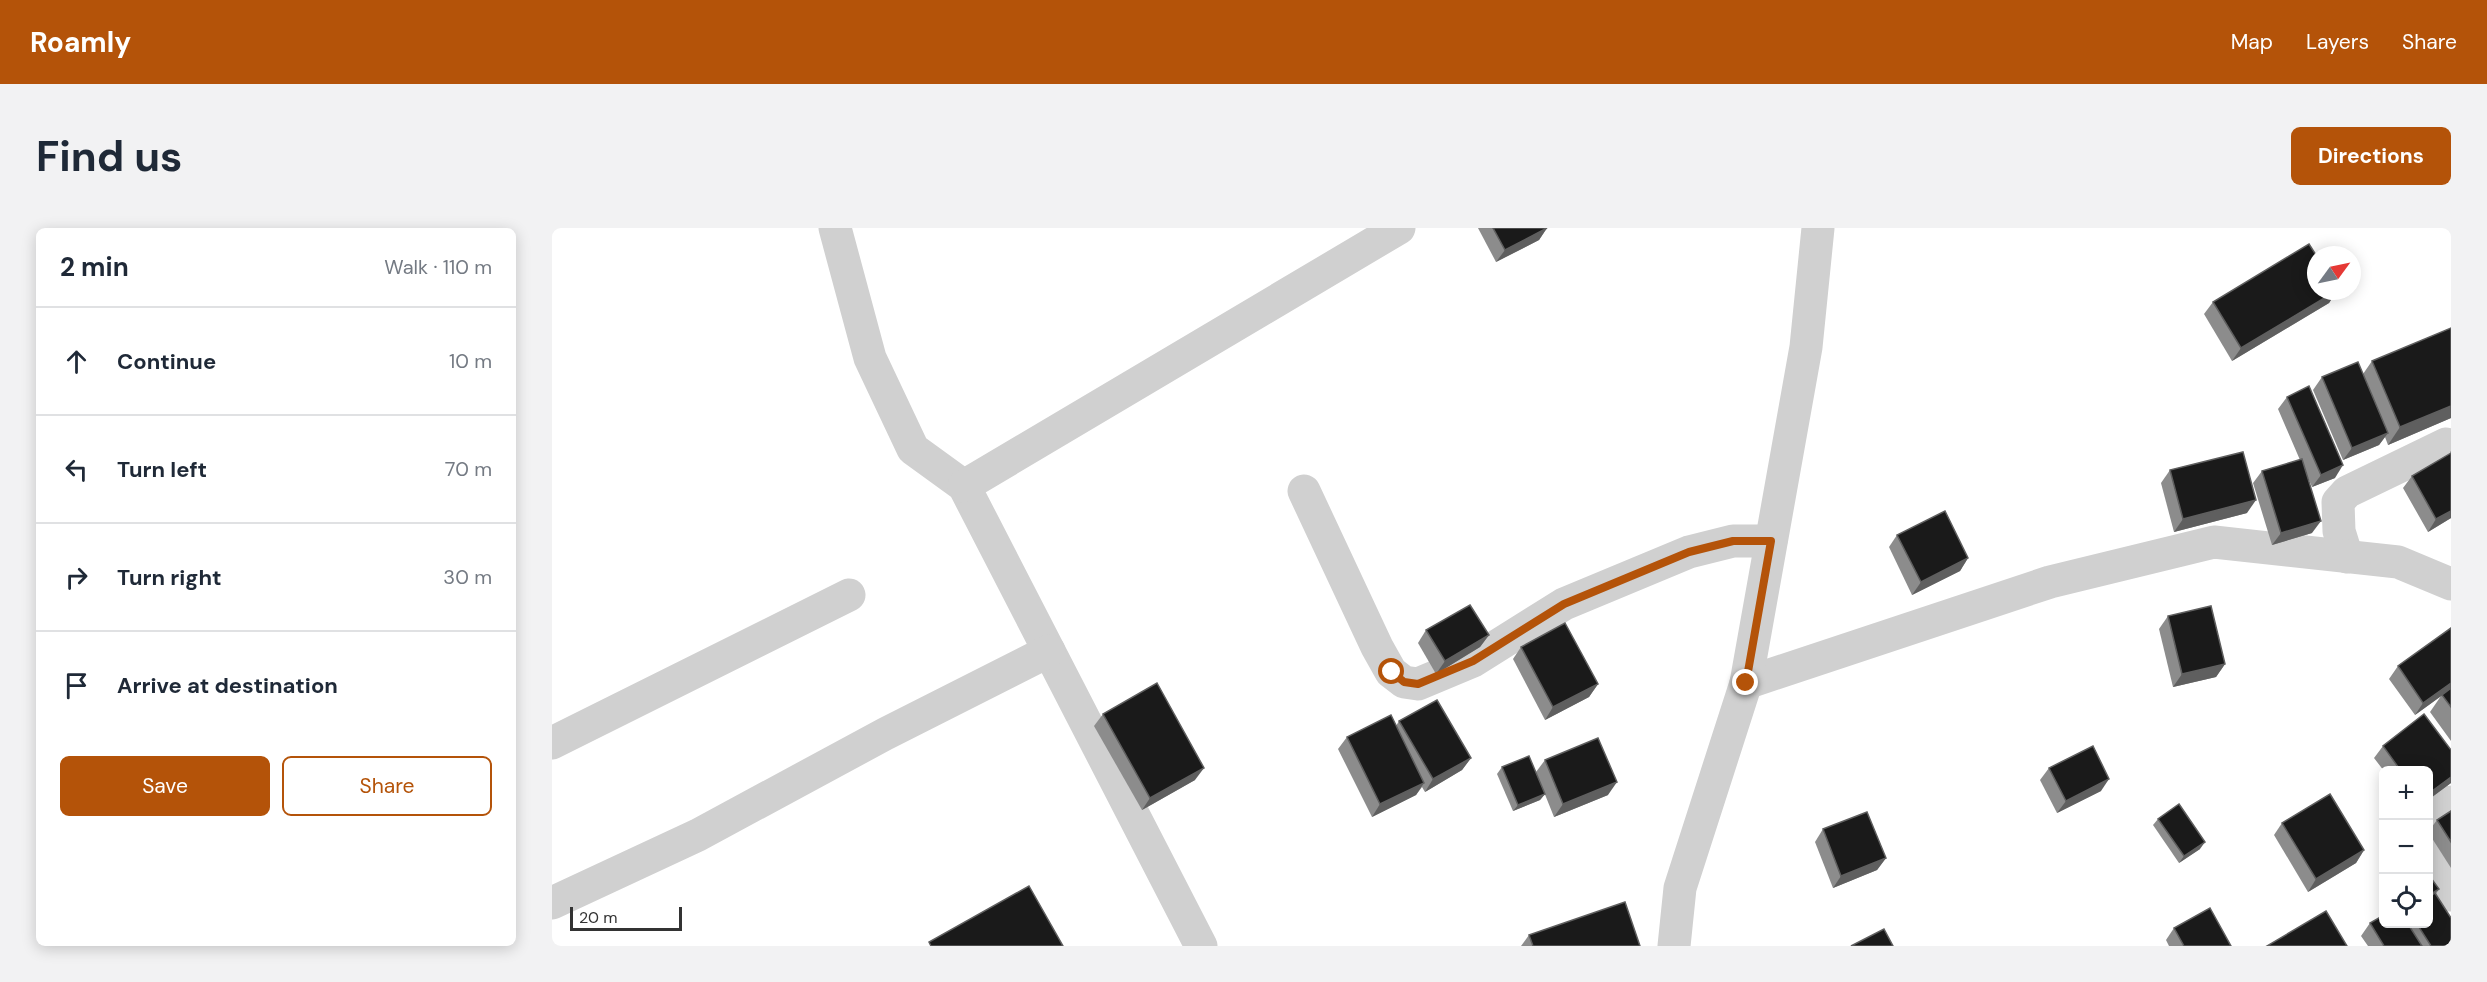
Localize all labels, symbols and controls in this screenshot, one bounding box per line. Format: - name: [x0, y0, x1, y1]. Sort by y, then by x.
- text: Roamly: [30, 24, 131, 61]
- text: Map: [2231, 28, 2273, 56]
- text: Layers: [2306, 28, 2369, 56]
- text: Share: [2402, 28, 2457, 56]
- button: Directions: [2291, 127, 2451, 185]
- text: Find us: [36, 129, 182, 184]
- north arrow: [2307, 246, 2361, 300]
- text: 2 min: [60, 250, 129, 284]
- text: Walk · 110 m: [384, 254, 492, 280]
- icon: ahead: [60, 345, 93, 378]
- text: Continue: [117, 347, 216, 376]
- text: 10 m: [449, 348, 492, 374]
- icon: left: [60, 453, 93, 486]
- text: Turn left: [117, 455, 207, 484]
- text: 70 m: [445, 456, 492, 482]
- icon: right: [60, 561, 93, 594]
- text: Turn right: [117, 563, 222, 592]
- text: 30 m: [443, 564, 492, 590]
- route start: [1378, 658, 1404, 684]
- icon: arrive: [60, 669, 93, 702]
- route end: [1732, 669, 1758, 695]
- text: Arrive at destination: [117, 671, 338, 700]
- button: Save: [60, 756, 270, 816]
- button: Share: [282, 756, 492, 816]
- map controls: [2379, 766, 2433, 928]
- button: +: [2379, 766, 2433, 820]
- button: −: [2379, 820, 2433, 874]
- button: locate: [2379, 874, 2433, 928]
- scale bar: [570, 904, 682, 932]
- text: 20 m: [579, 907, 618, 928]

